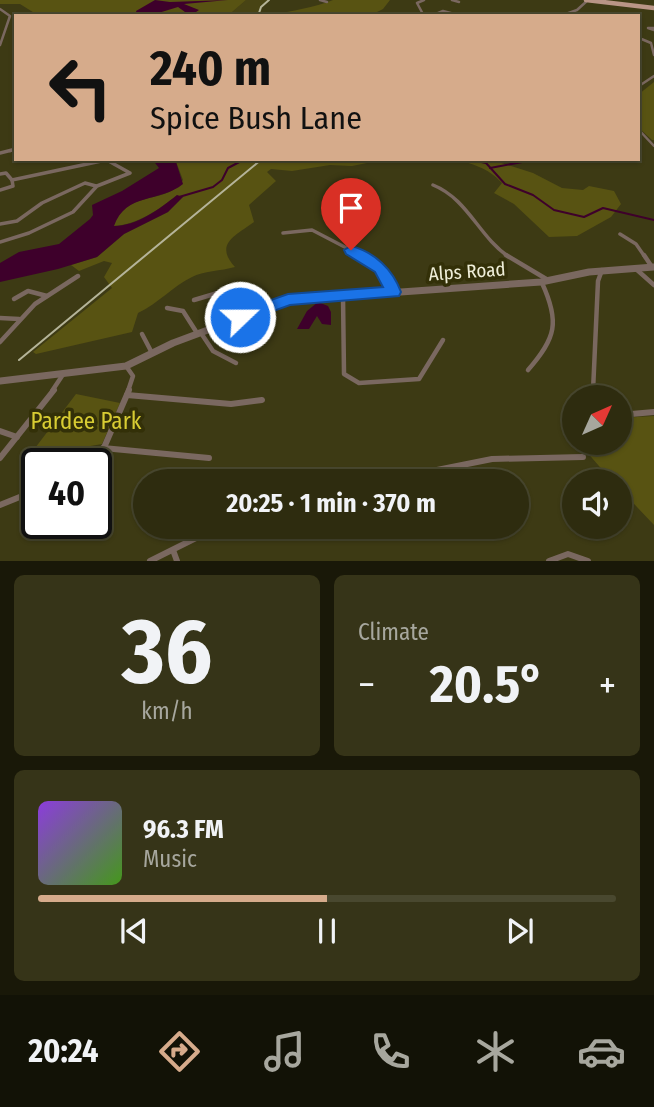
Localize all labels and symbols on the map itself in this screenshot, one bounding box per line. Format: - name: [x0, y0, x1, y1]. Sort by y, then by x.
- pin: [321, 178, 381, 250]
- street label: Alps Road: [428, 257, 506, 286]
- position arrow: [203, 280, 277, 354]
- north arrow: [562, 385, 632, 455]
- park label: Pardee Park: [31, 407, 142, 435]
- speed limit sign: 40: [21, 448, 112, 539]

